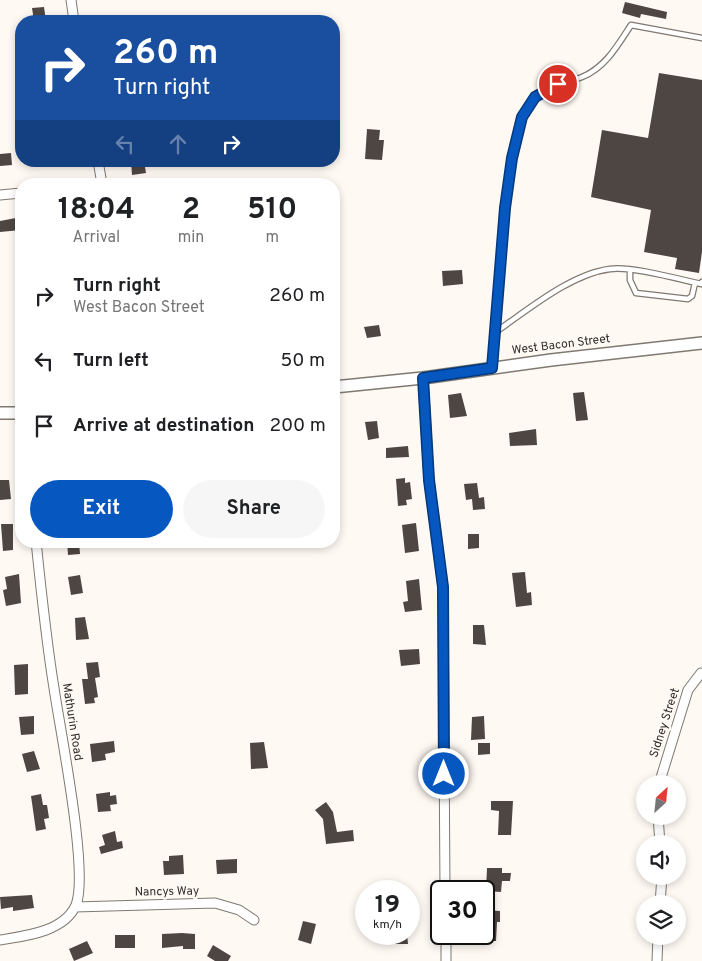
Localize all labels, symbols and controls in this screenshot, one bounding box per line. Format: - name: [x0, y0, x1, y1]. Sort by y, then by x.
- text: 260 m: [113, 32, 218, 76]
- icon: right: [30, 35, 95, 100]
- pin: [537, 63, 579, 105]
- icon: arrive: [544, 70, 572, 98]
- text: Turn right: [113, 75, 210, 102]
- icon: left: [111, 130, 139, 158]
- icon: ahead: [164, 130, 192, 158]
- icon: right: [217, 130, 245, 158]
- text: 18:04: [58, 192, 135, 229]
- text: 2: [182, 192, 200, 229]
- text: 510: [247, 192, 297, 229]
- text: Arrival: [73, 228, 120, 248]
- text: min: [178, 228, 204, 248]
- text: m: [265, 228, 279, 248]
- text: Turn right: [73, 274, 161, 298]
- icon: right: [30, 282, 58, 310]
- text: 260 m: [269, 284, 325, 308]
- text: West Bacon Street: [73, 298, 205, 318]
- street label: West Bacon Street: [511, 331, 611, 359]
- icon: left: [30, 347, 58, 375]
- text: Turn left: [73, 349, 149, 373]
- text: 50 m: [280, 349, 325, 373]
- icon: arrive: [30, 412, 58, 440]
- text: Arrive at destination: [73, 414, 254, 438]
- text: 200 m: [269, 414, 326, 438]
- button: Exit: [30, 480, 173, 538]
- button: Share: [183, 480, 325, 538]
- street label: Mathurin Road: [58, 682, 86, 762]
- street label: Sidney Street: [646, 686, 684, 760]
- position arrow: [417, 747, 469, 799]
- north arrow: [636, 775, 686, 825]
- map controls: [636, 775, 686, 945]
- button: sound: [636, 835, 686, 885]
- speed limit sign: 30: [430, 880, 495, 945]
- street label: Nancys Way: [135, 883, 199, 901]
- text: 19: [375, 890, 400, 922]
- button: layers: [636, 895, 686, 945]
- text: km/h: [373, 917, 402, 933]

